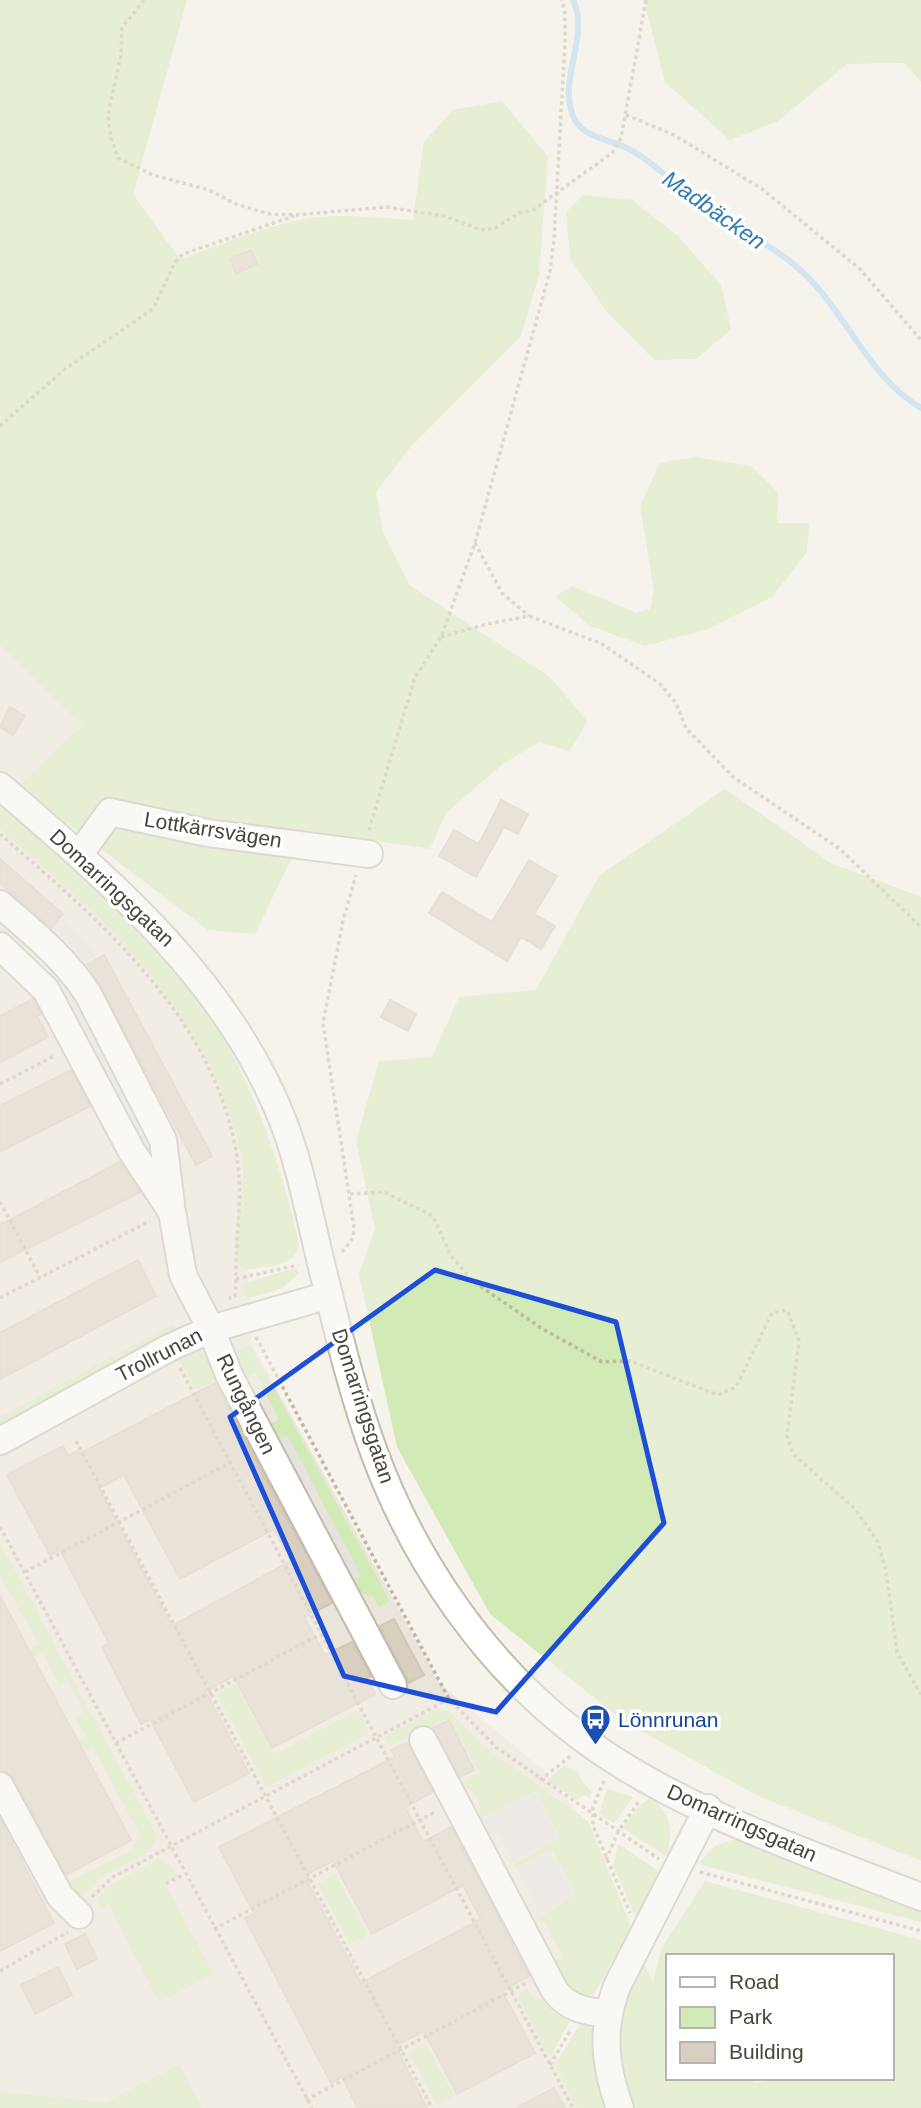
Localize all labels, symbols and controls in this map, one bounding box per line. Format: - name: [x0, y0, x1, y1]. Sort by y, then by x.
- water label: Madbäcken: [658, 165, 770, 255]
- street label: Lottkärrsvägen: [143, 807, 283, 852]
- street label: Domarringsgatan: [46, 824, 179, 951]
- street label: Trollrunan: [112, 1323, 206, 1386]
- street label: Domarringsgatan: [328, 1326, 399, 1486]
- street label: Rungången: [212, 1350, 281, 1458]
- bus stop icon: Lönnrunan: [578, 1703, 612, 1747]
- place label: Lönnrunan: [618, 1708, 718, 1731]
- street label: Domarringsgatan: [664, 1779, 820, 1866]
- legend: [666, 1954, 893, 2080]
- text: Road: [729, 1970, 779, 1993]
- text: Park: [729, 2005, 773, 2028]
- text: Building: [729, 2040, 804, 2063]

